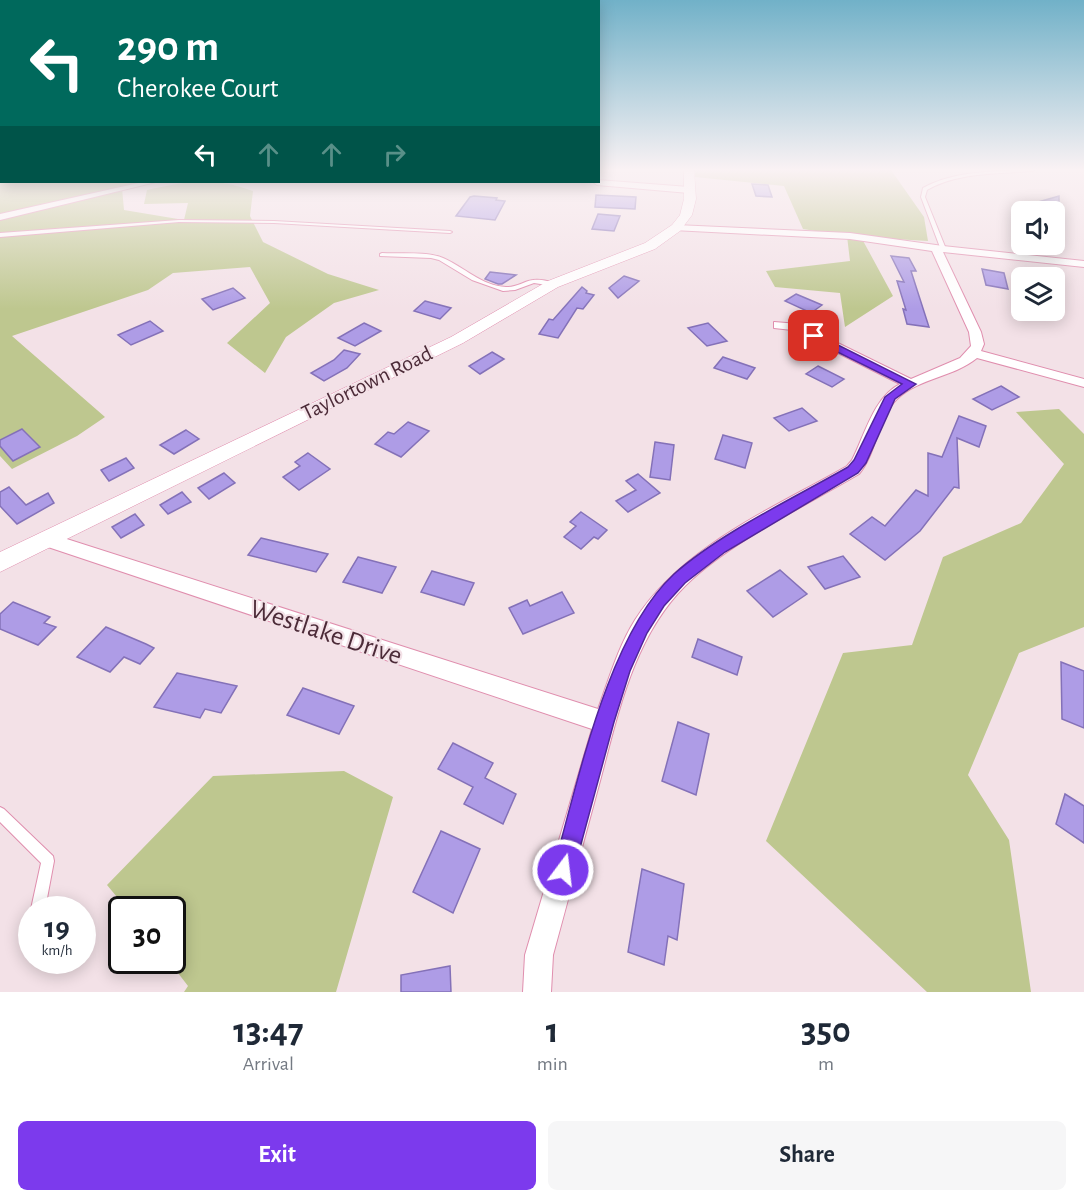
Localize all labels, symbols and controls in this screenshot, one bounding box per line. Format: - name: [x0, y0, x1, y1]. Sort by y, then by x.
- icon: left: [18, 24, 96, 102]
- text: 290 m: [117, 26, 219, 68]
- text: Cherokee Court: [117, 75, 278, 102]
- icon: left: [189, 138, 222, 171]
- icon: ahead: [252, 138, 285, 171]
- icon: ahead: [315, 138, 348, 171]
- icon: right: [378, 138, 411, 171]
- map controls: [1011, 201, 1065, 321]
- button: sound: [1011, 201, 1065, 255]
- button: layers: [1011, 267, 1065, 321]
- pin: [788, 310, 839, 361]
- icon: arrive: [797, 319, 830, 352]
- street label: Taylortown Road: [298, 342, 436, 424]
- street label: Westlake Drive: [247, 595, 405, 669]
- position arrow: [531, 838, 595, 902]
- speed limit sign: 30: [108, 896, 186, 974]
- text: 19: [44, 913, 70, 943]
- text: km/h: [42, 943, 72, 958]
- text: 13:47: [233, 1013, 304, 1049]
- text: 1: [546, 1013, 559, 1049]
- text: 350: [801, 1013, 851, 1049]
- text: Arrival: [243, 1054, 294, 1074]
- text: min: [537, 1054, 568, 1074]
- text: m: [818, 1054, 834, 1074]
- button: Exit: [18, 1121, 536, 1190]
- button: Share: [548, 1121, 1066, 1190]

